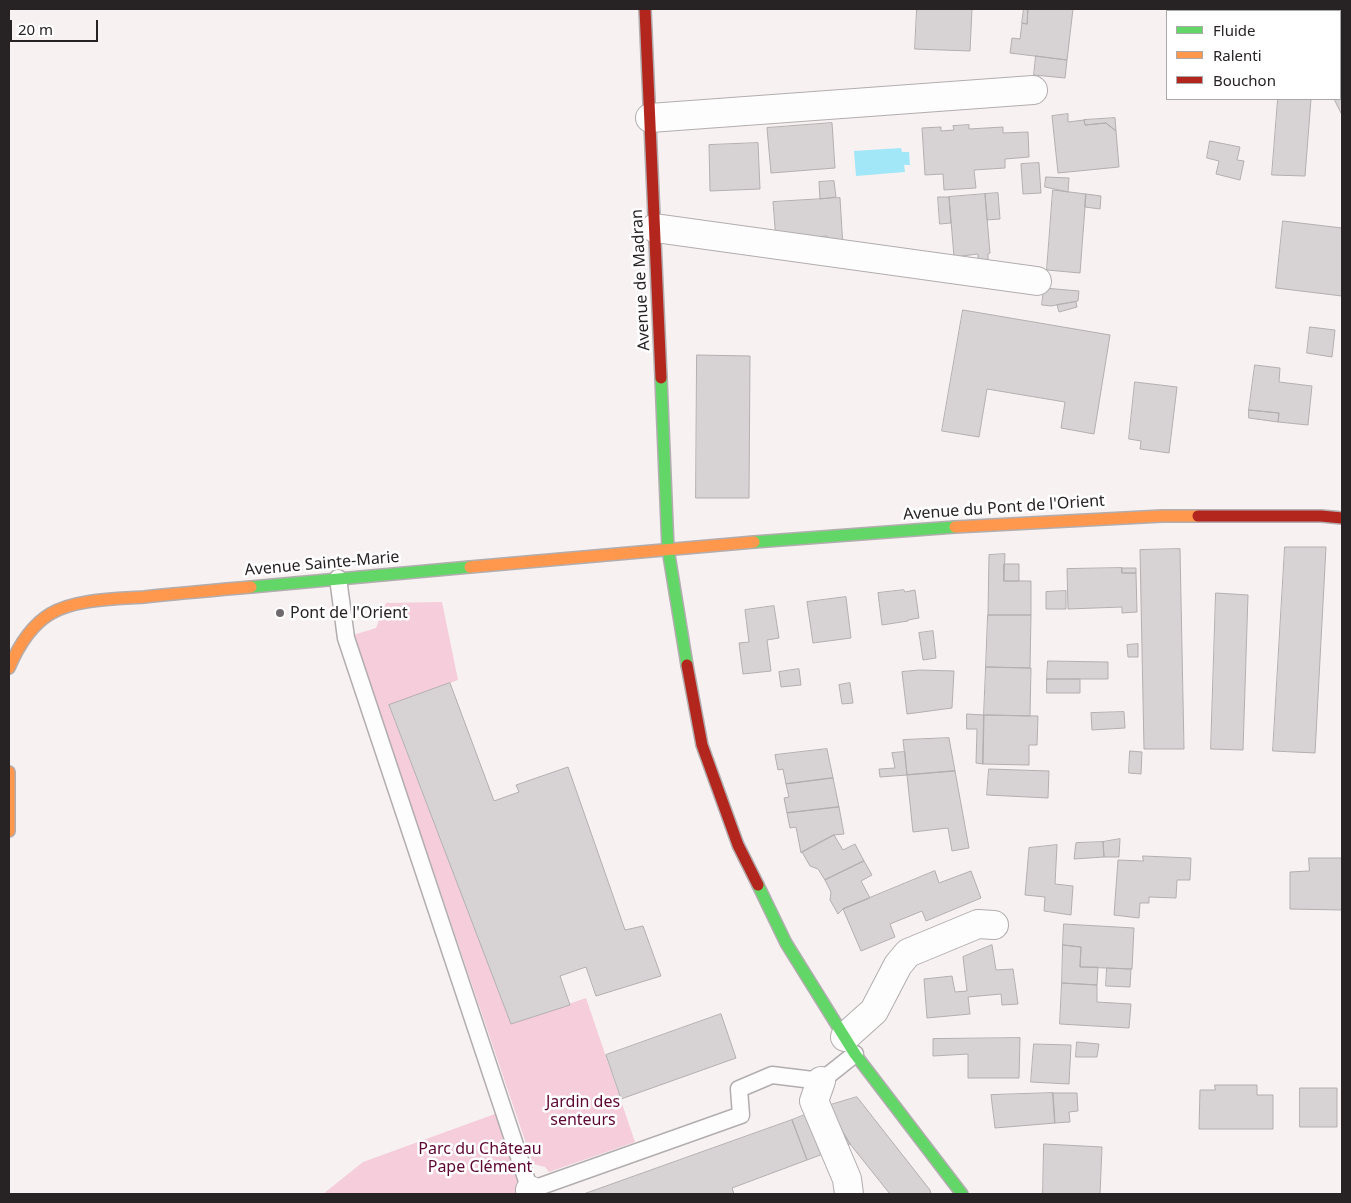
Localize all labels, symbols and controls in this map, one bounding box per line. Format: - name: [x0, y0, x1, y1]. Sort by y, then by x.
- scale bar: [12, 10, 100, 42]
- legend: [1166, 10, 1341, 100]
- text: 20 m: [18, 19, 53, 39]
- text: Fluide: [1213, 20, 1255, 40]
- text: Ralenti: [1213, 45, 1262, 65]
- text: Bouchon: [1213, 70, 1276, 90]
- street label: Avenue de Madran: [628, 209, 654, 351]
- street label: Avenue du Pont de l'Orient: [903, 491, 1105, 525]
- street label: Avenue Sainte-Marie: [244, 548, 400, 580]
- place label: Pont de l'Orient: [290, 603, 408, 623]
- marker: Pont de l'Orient: [274, 607, 286, 619]
- park label: Jardin des senteurs: [546, 1092, 620, 1130]
- park label: Parc du Château Pape Clément: [418, 1139, 542, 1177]

